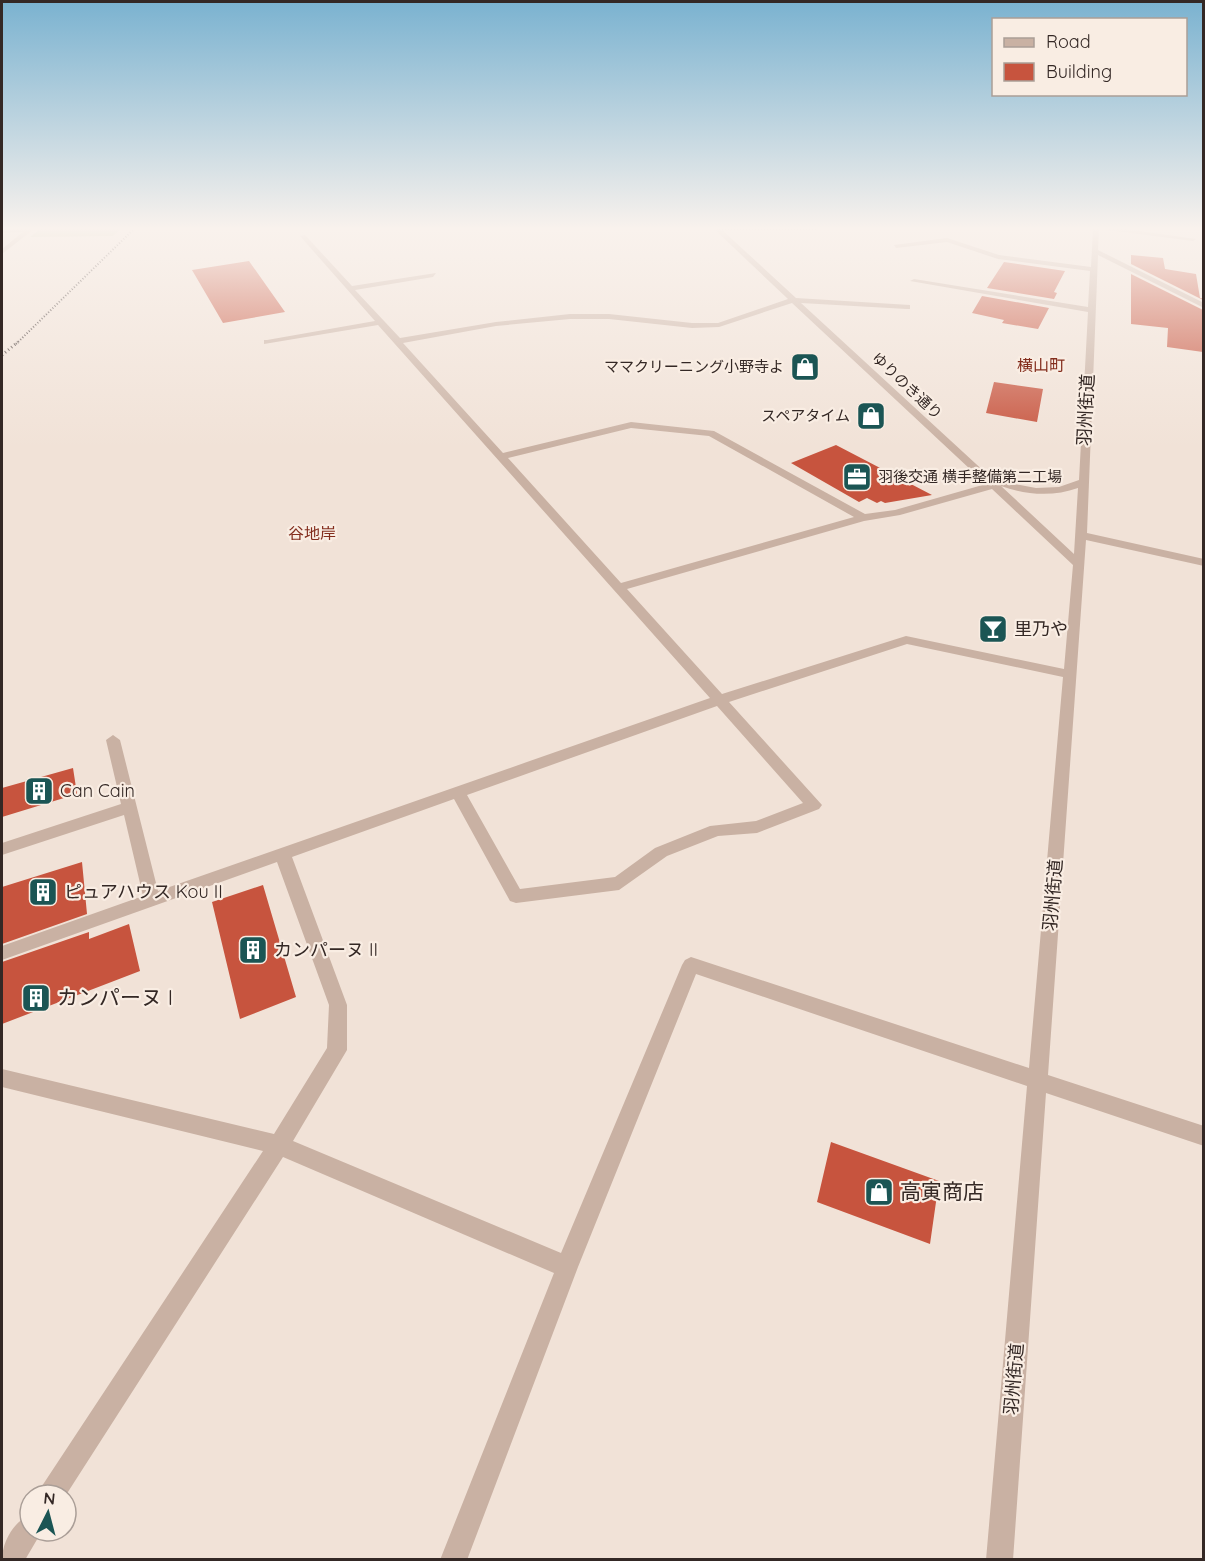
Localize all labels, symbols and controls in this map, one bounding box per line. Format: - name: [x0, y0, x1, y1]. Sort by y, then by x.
- legend: [992, 18, 1187, 96]
- text: Road: [1046, 30, 1091, 53]
- text: Building: [1046, 60, 1112, 83]
- street label: ゆりのき通り: [868, 348, 947, 423]
- shop icon: ママクリーニング小野寺よ: [789, 351, 821, 383]
- district label: 横山町: [1017, 355, 1065, 375]
- place label: ママクリーニング小野寺よ: [604, 357, 784, 376]
- street label: 羽州街道: [1072, 373, 1099, 447]
- shop icon: スペアタイム: [855, 400, 887, 432]
- place label: スペアタイム: [761, 406, 850, 425]
- office icon: 羽後交通 横手整備第二工場: [841, 461, 873, 493]
- place label: 羽後交通 横手整備第二工場: [878, 467, 1062, 486]
- district label: 谷地岸: [288, 523, 336, 543]
- bar icon: 里乃や: [977, 613, 1009, 645]
- place label: 里乃や: [1014, 617, 1068, 640]
- building icon: Can Cain: [23, 775, 55, 807]
- place label: Can Cain: [60, 779, 135, 802]
- street label: 羽州街道: [1038, 858, 1067, 932]
- building icon: ピュアハウス Kou II: [27, 876, 59, 908]
- place label: ピュアハウス Kou II: [64, 880, 223, 903]
- building icon: カンパーヌ II: [237, 934, 269, 966]
- place label: カンパーヌ II: [274, 938, 378, 961]
- building icon: カンパーヌ I: [20, 982, 52, 1014]
- place label: カンパーヌ I: [57, 984, 173, 1010]
- shop icon: 高寅商店: [863, 1176, 895, 1208]
- place label: 高寅商店: [900, 1178, 984, 1204]
- street label: 羽州街道: [999, 1342, 1028, 1416]
- north arrow: [18, 1483, 78, 1543]
- text: N: [43, 1488, 56, 1509]

